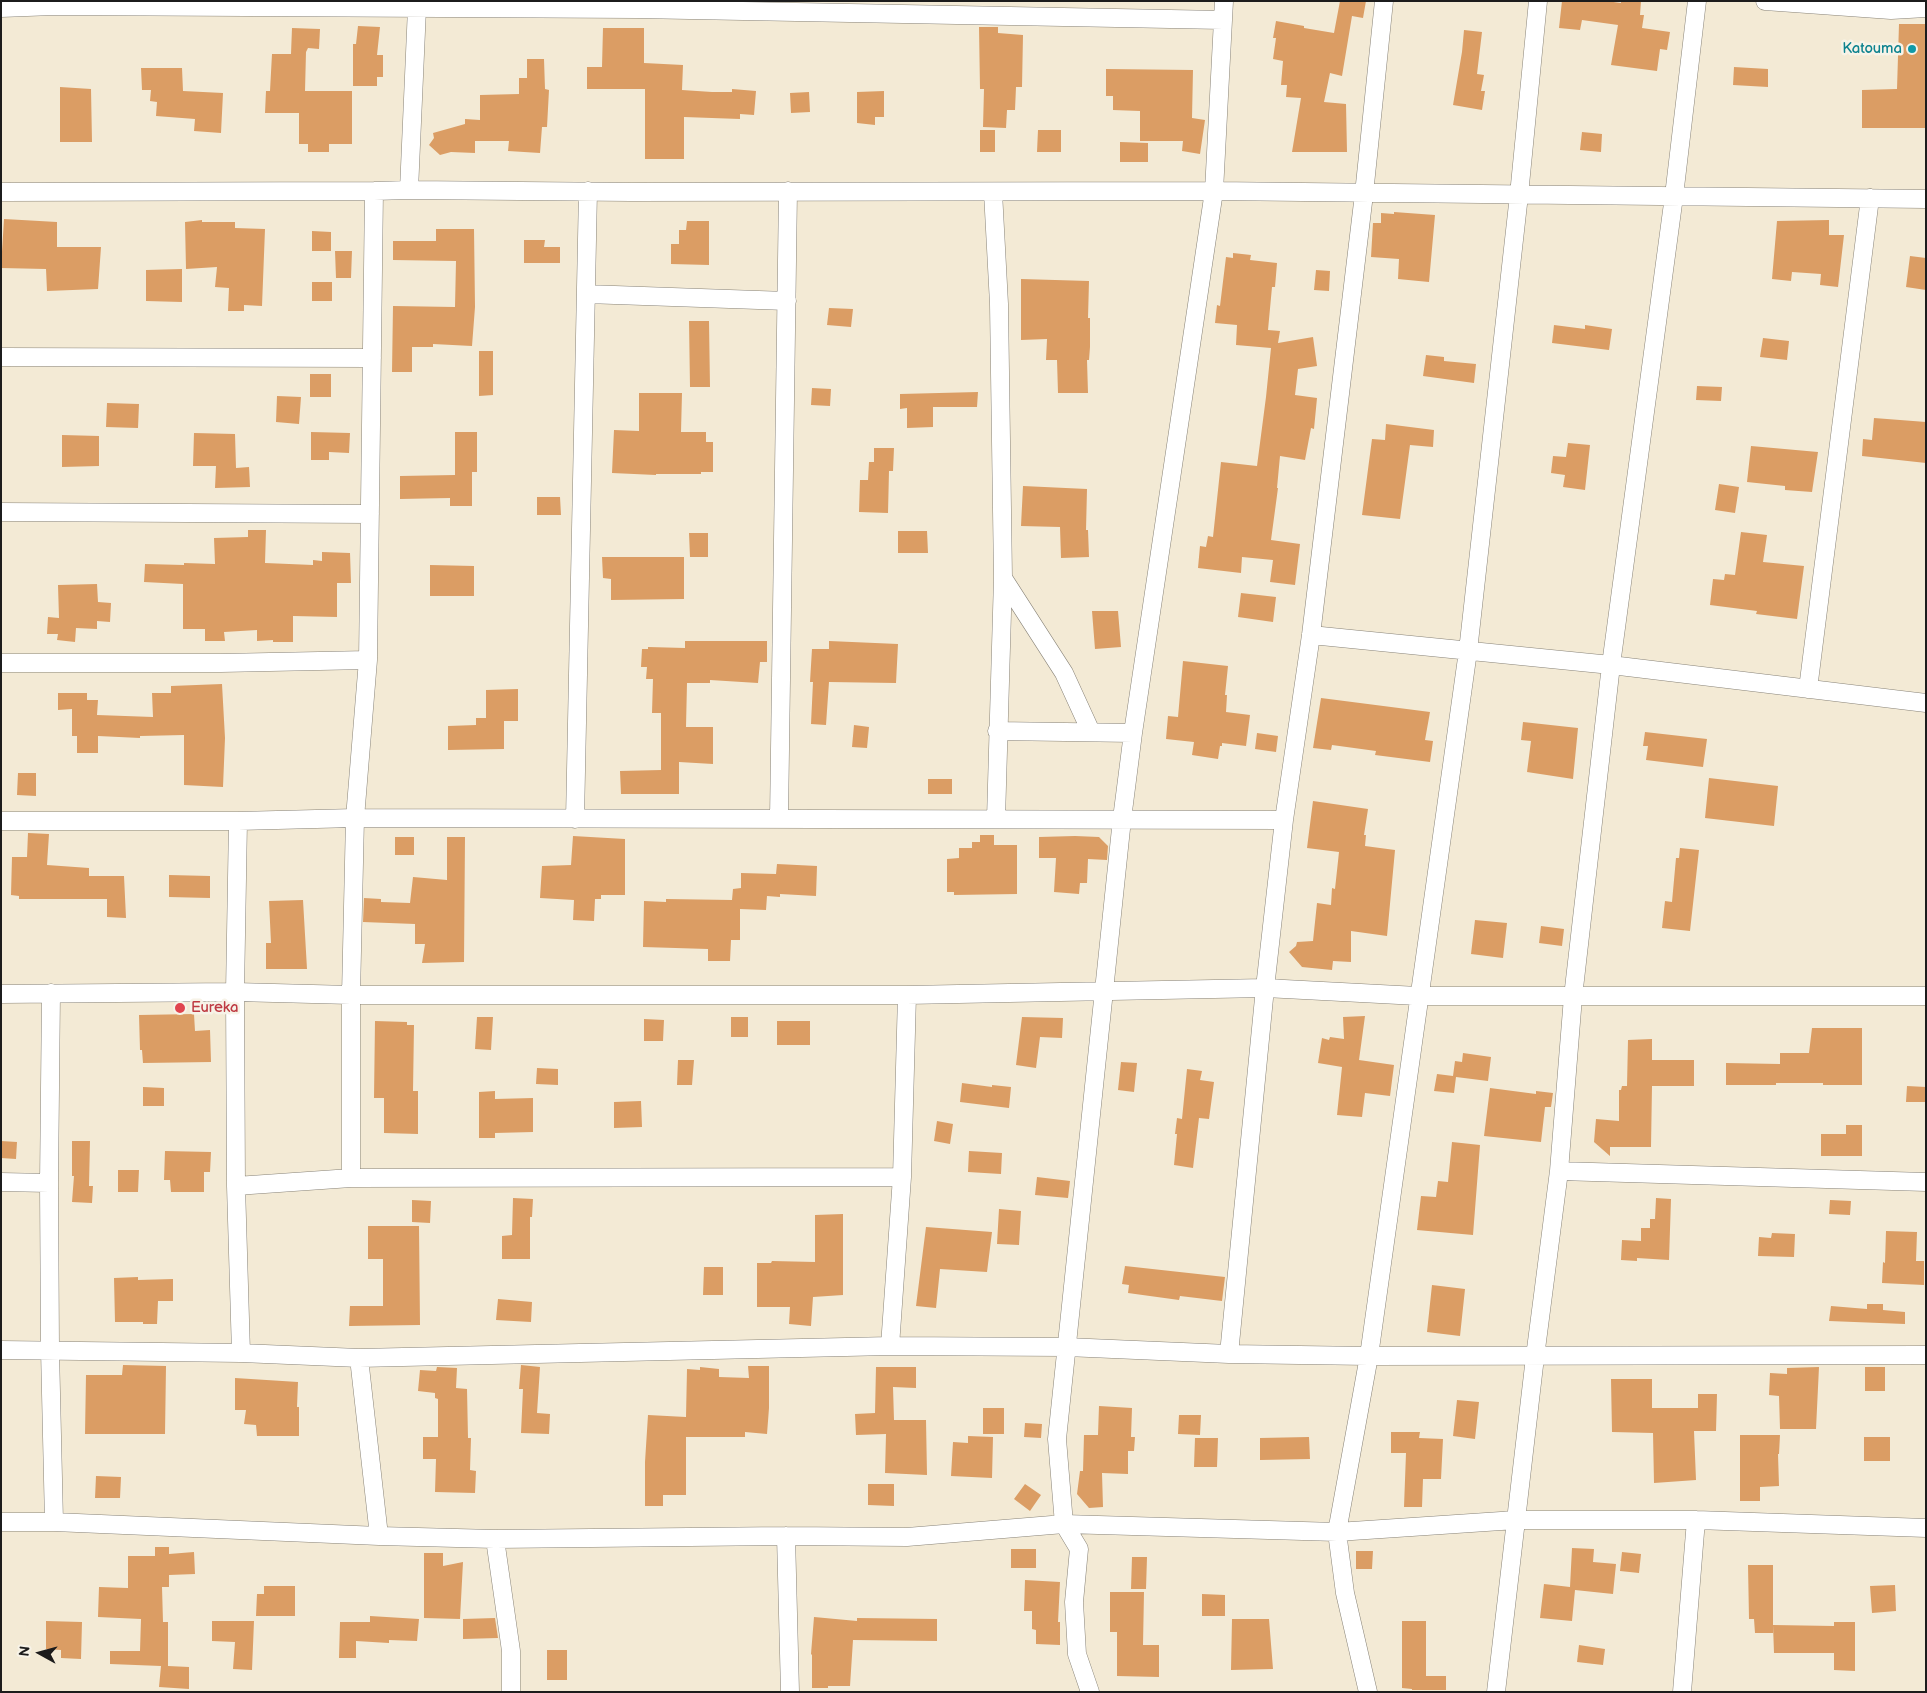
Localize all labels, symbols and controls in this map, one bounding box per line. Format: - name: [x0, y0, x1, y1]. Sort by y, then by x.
- place label: Katouma: [1842, 40, 1902, 58]
- marker: Katouma: [1906, 43, 1918, 55]
- place label: Eureka: [191, 999, 238, 1017]
- marker: Eureka: [173, 1001, 187, 1015]
- north arrow: [15, 1628, 65, 1678]
- text: N: [16, 1645, 34, 1657]

